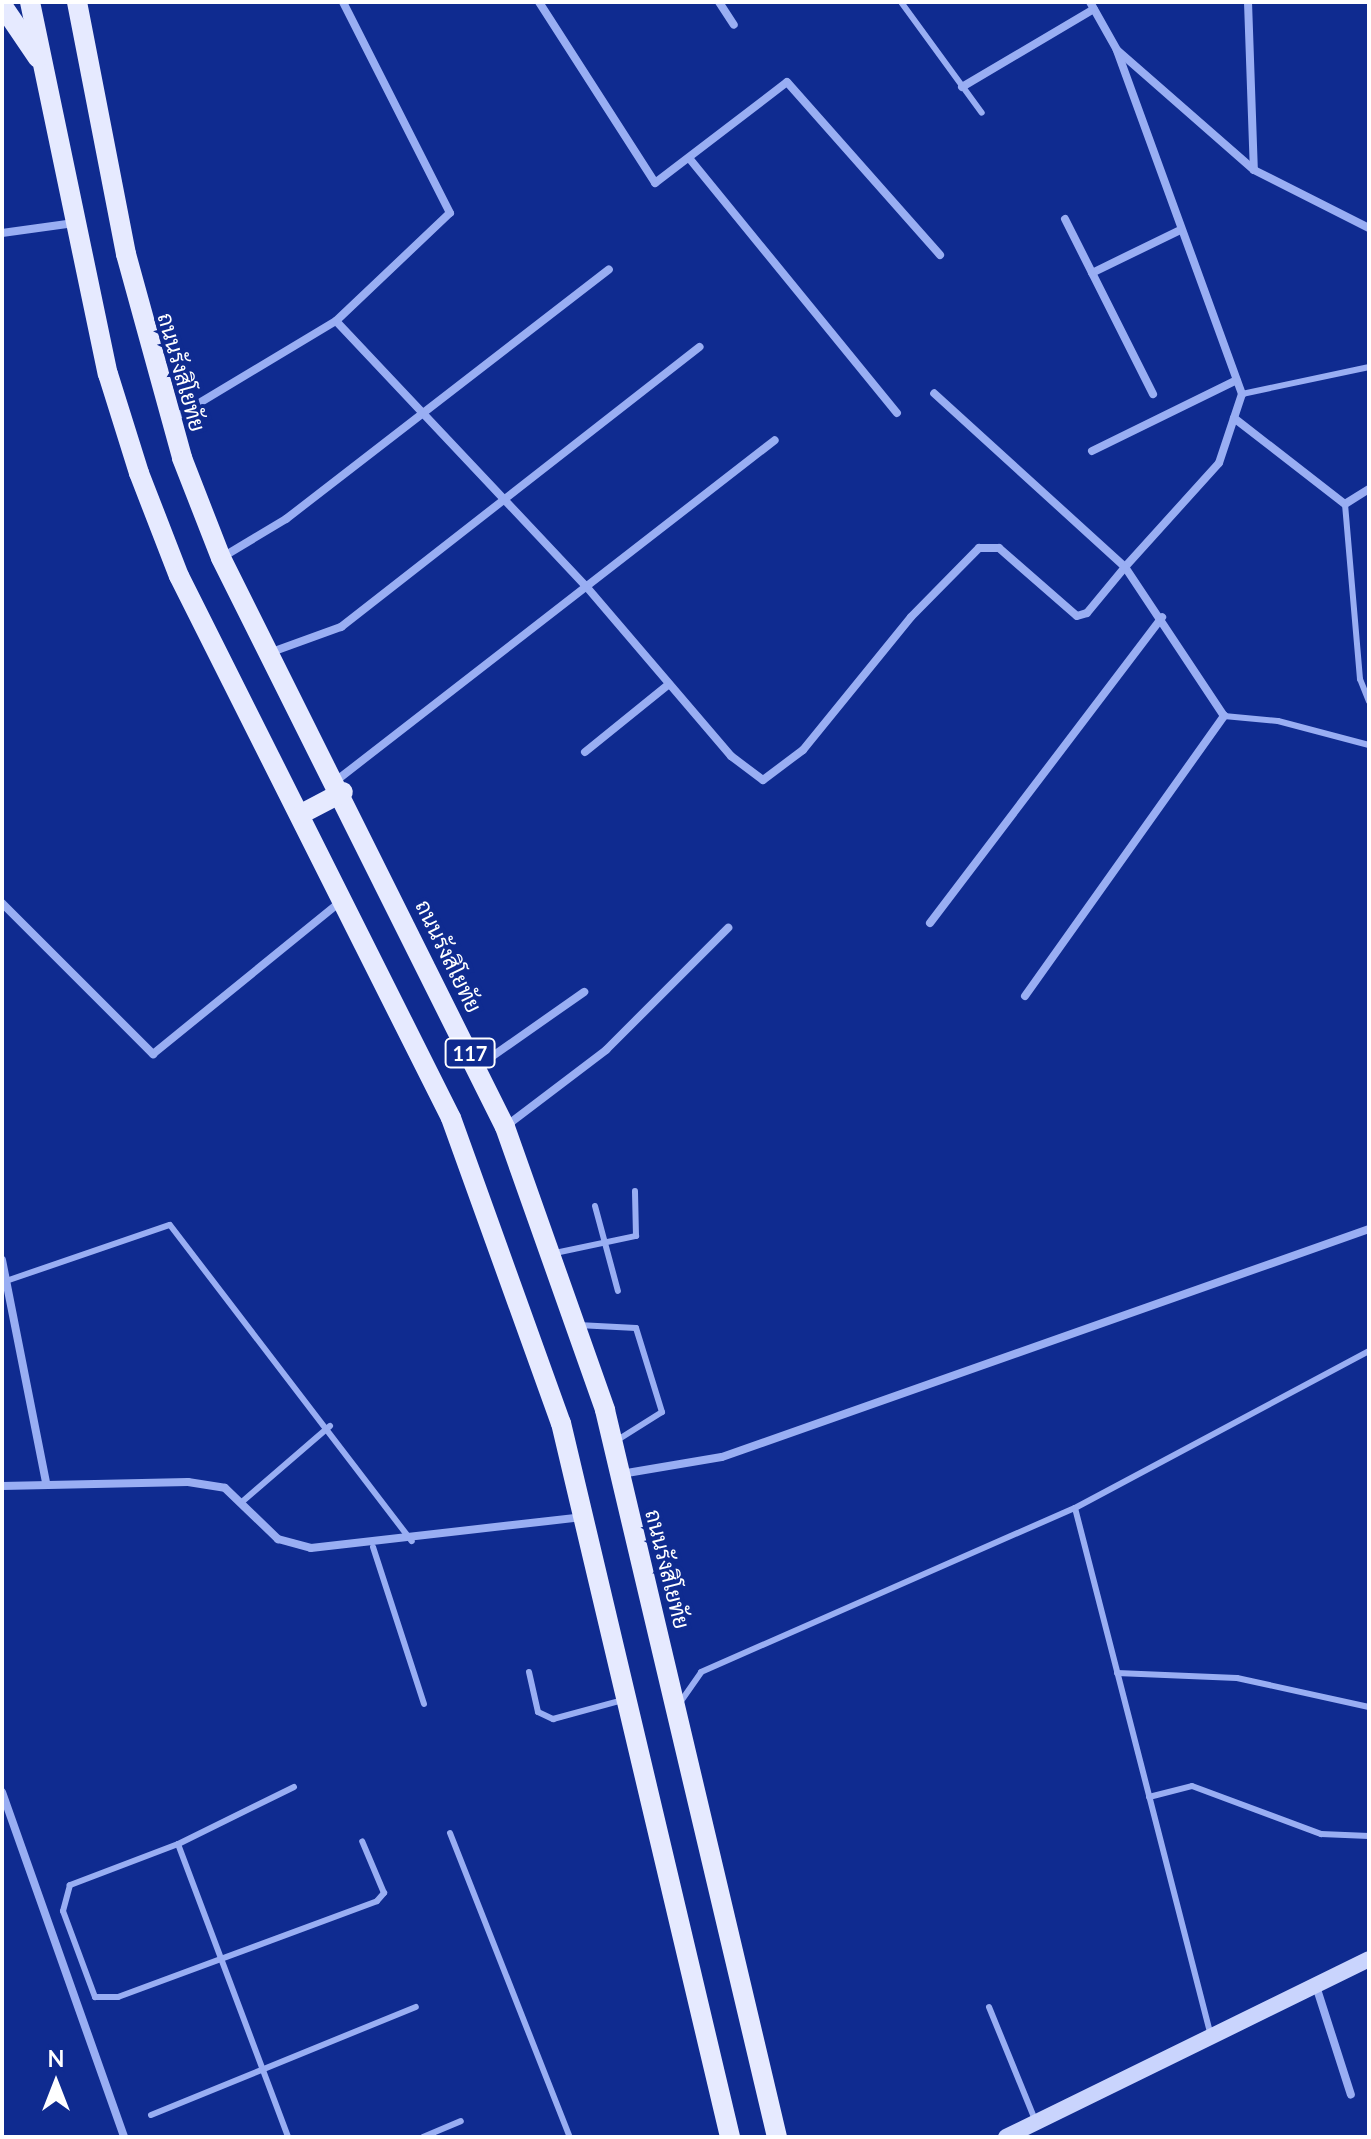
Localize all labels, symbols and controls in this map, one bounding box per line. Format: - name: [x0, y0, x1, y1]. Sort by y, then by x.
- street label: ถนนรังสิโยทัย: [152, 310, 212, 434]
- street label: ถนนรังสิโยทัย: [410, 895, 488, 1017]
- road number: 117: [444, 1037, 496, 1069]
- street label: ถนนรังสิโยทัย: [640, 1507, 696, 1631]
- north arrow: [16, 2043, 96, 2123]
- text: N: [48, 2045, 64, 2072]

